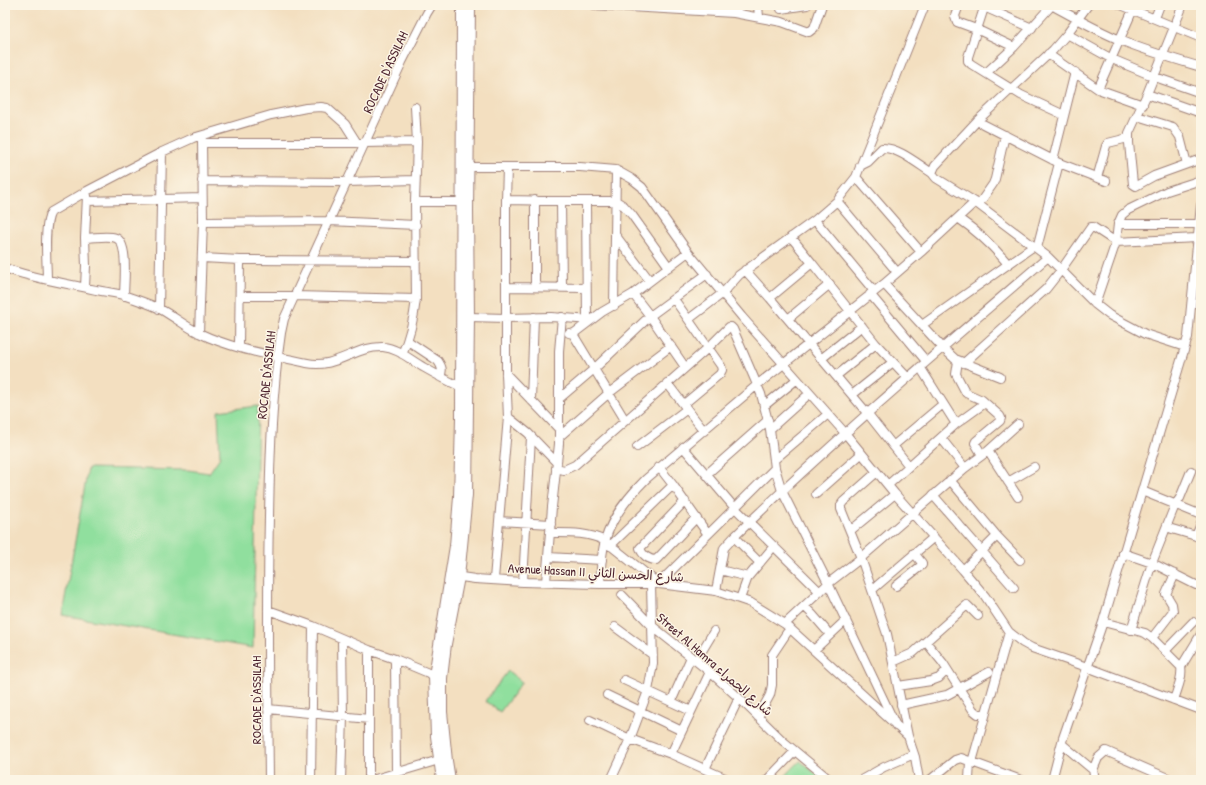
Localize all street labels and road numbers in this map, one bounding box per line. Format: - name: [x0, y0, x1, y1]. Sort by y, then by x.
- street label: ROCADE D'ASSILAH: [358, 28, 412, 116]
- street label: ROCADE D'ASSILAH: [252, 330, 280, 420]
- street label: Avenue Hassan II شارع الحسن الثاني: [507, 558, 684, 589]
- street label: Street Al Hamra شارع الحمراء: [652, 608, 777, 720]
- street label: ROCADE D'ASSILAH: [247, 656, 265, 744]

